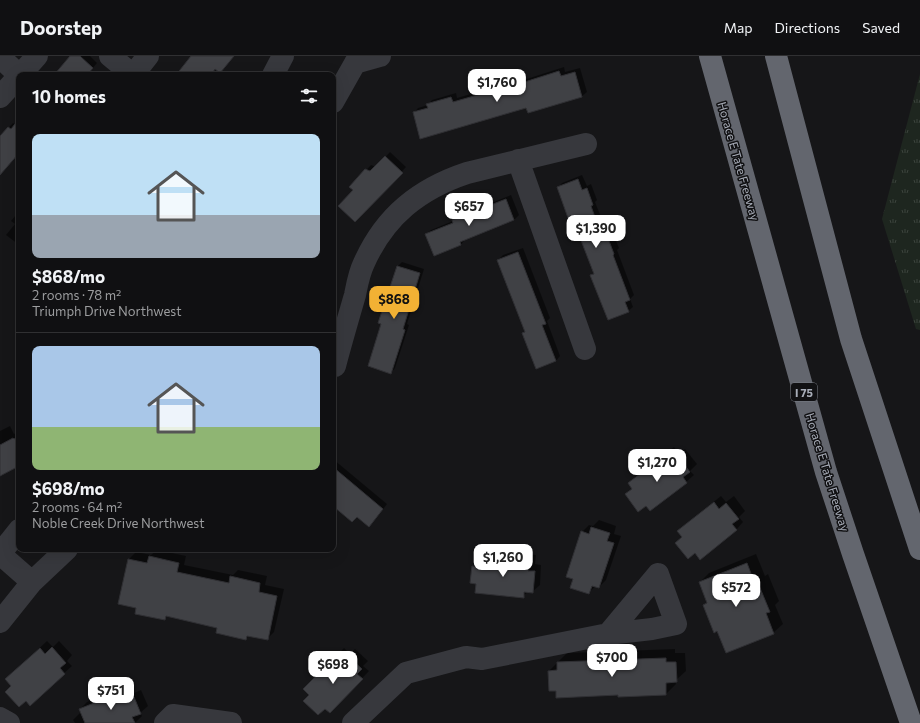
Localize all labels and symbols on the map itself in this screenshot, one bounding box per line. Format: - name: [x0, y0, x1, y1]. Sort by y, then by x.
- pin: $1,760: [464, 69, 530, 103]
- street label: Horace E Tate Freeway: [715, 100, 763, 222]
- pin: $657: [445, 193, 493, 227]
- pin: $1,390: [563, 215, 629, 249]
- pin: $868: [370, 286, 418, 320]
- road number: I 75: [791, 383, 817, 401]
- street label: Horace E Tate Freeway: [803, 411, 853, 533]
- pin: $1,270: [624, 449, 690, 483]
- pin: $1,260: [470, 544, 536, 578]
- pin: $572: [712, 574, 760, 608]
- pin: $700: [588, 644, 636, 678]
- pin: $698: [309, 651, 357, 685]
- pin: $751: [87, 677, 135, 711]

